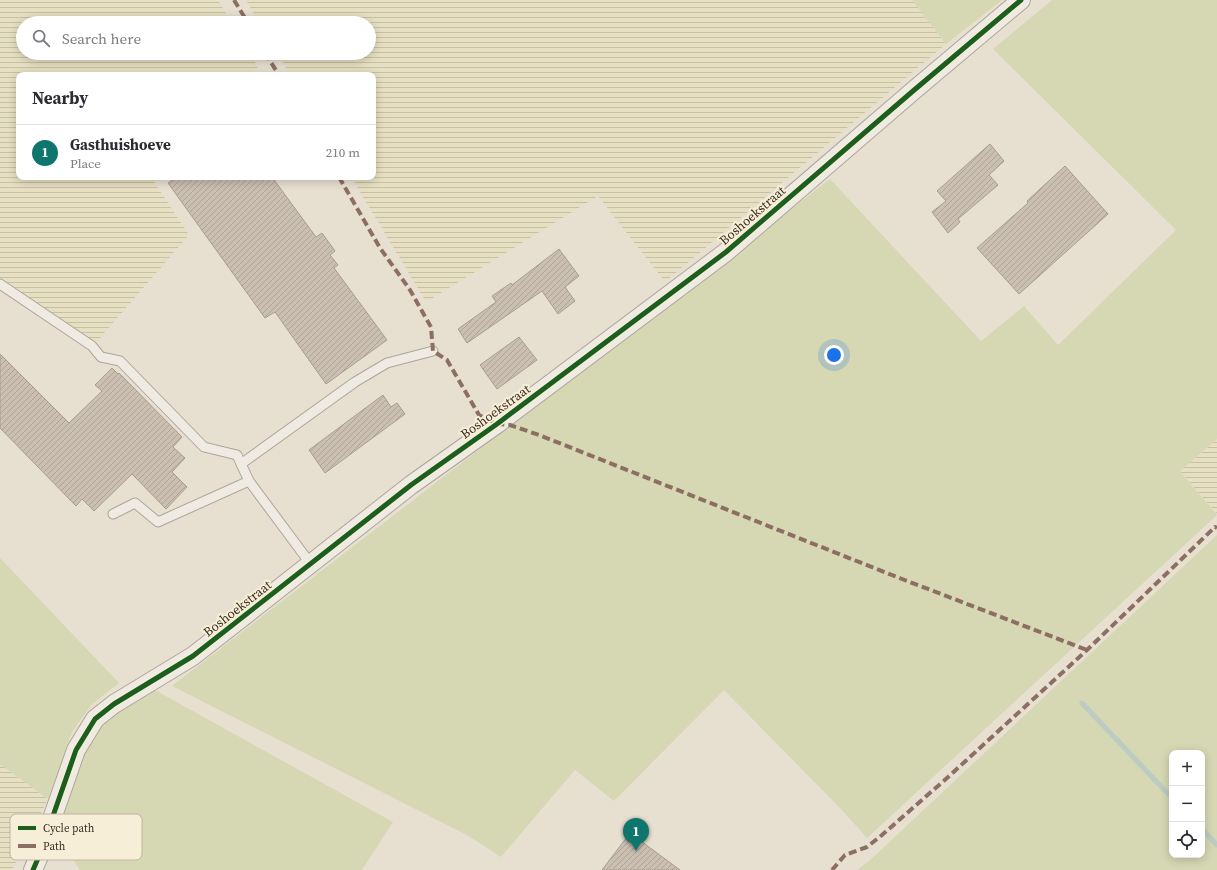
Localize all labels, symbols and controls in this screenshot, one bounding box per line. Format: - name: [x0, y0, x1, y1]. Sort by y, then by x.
- search box: [16, 16, 376, 60]
- icon: search: [30, 27, 52, 49]
- text: Search here: [62, 28, 141, 49]
- text: Nearby: [32, 86, 88, 110]
- text: Gasthuishoeve: [70, 134, 171, 155]
- text: 1: [41, 144, 49, 161]
- text: 210 m: [326, 144, 360, 161]
- text: Place: [70, 155, 101, 172]
- street label: Boshoekstraat: [716, 182, 789, 249]
- your location: [824, 345, 844, 365]
- street label: Boshoekstraat: [457, 380, 534, 442]
- street label: Boshoekstraat: [200, 576, 275, 640]
- map controls: [1169, 750, 1205, 858]
- button: +: [1169, 750, 1205, 786]
- button: −: [1169, 786, 1205, 822]
- legend: [10, 814, 142, 860]
- pin: 1: [623, 818, 649, 851]
- text: Cycle path: [43, 821, 95, 836]
- button: locate: [1169, 822, 1205, 858]
- text: Path: [43, 839, 66, 854]

